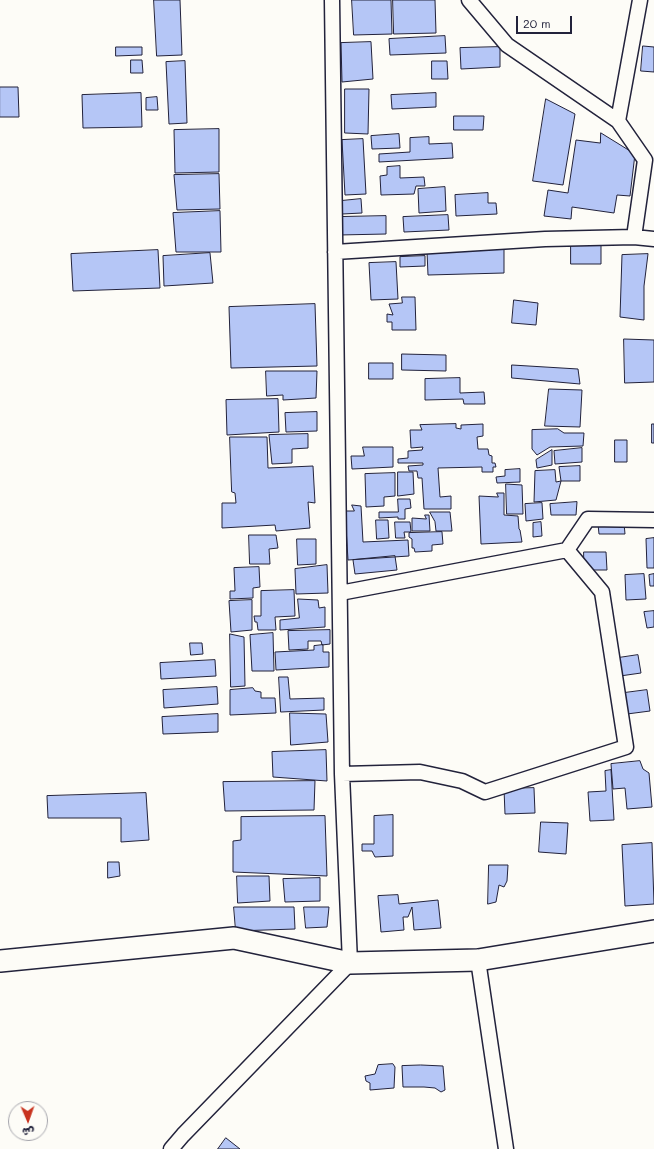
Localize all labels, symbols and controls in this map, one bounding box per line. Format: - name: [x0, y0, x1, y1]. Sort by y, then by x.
- scale bar: [518, 8, 574, 34]
- text: 20 m: [523, 15, 551, 31]
- north arrow: [8, 1101, 48, 1141]
- text: ش: [22, 1125, 35, 1140]

